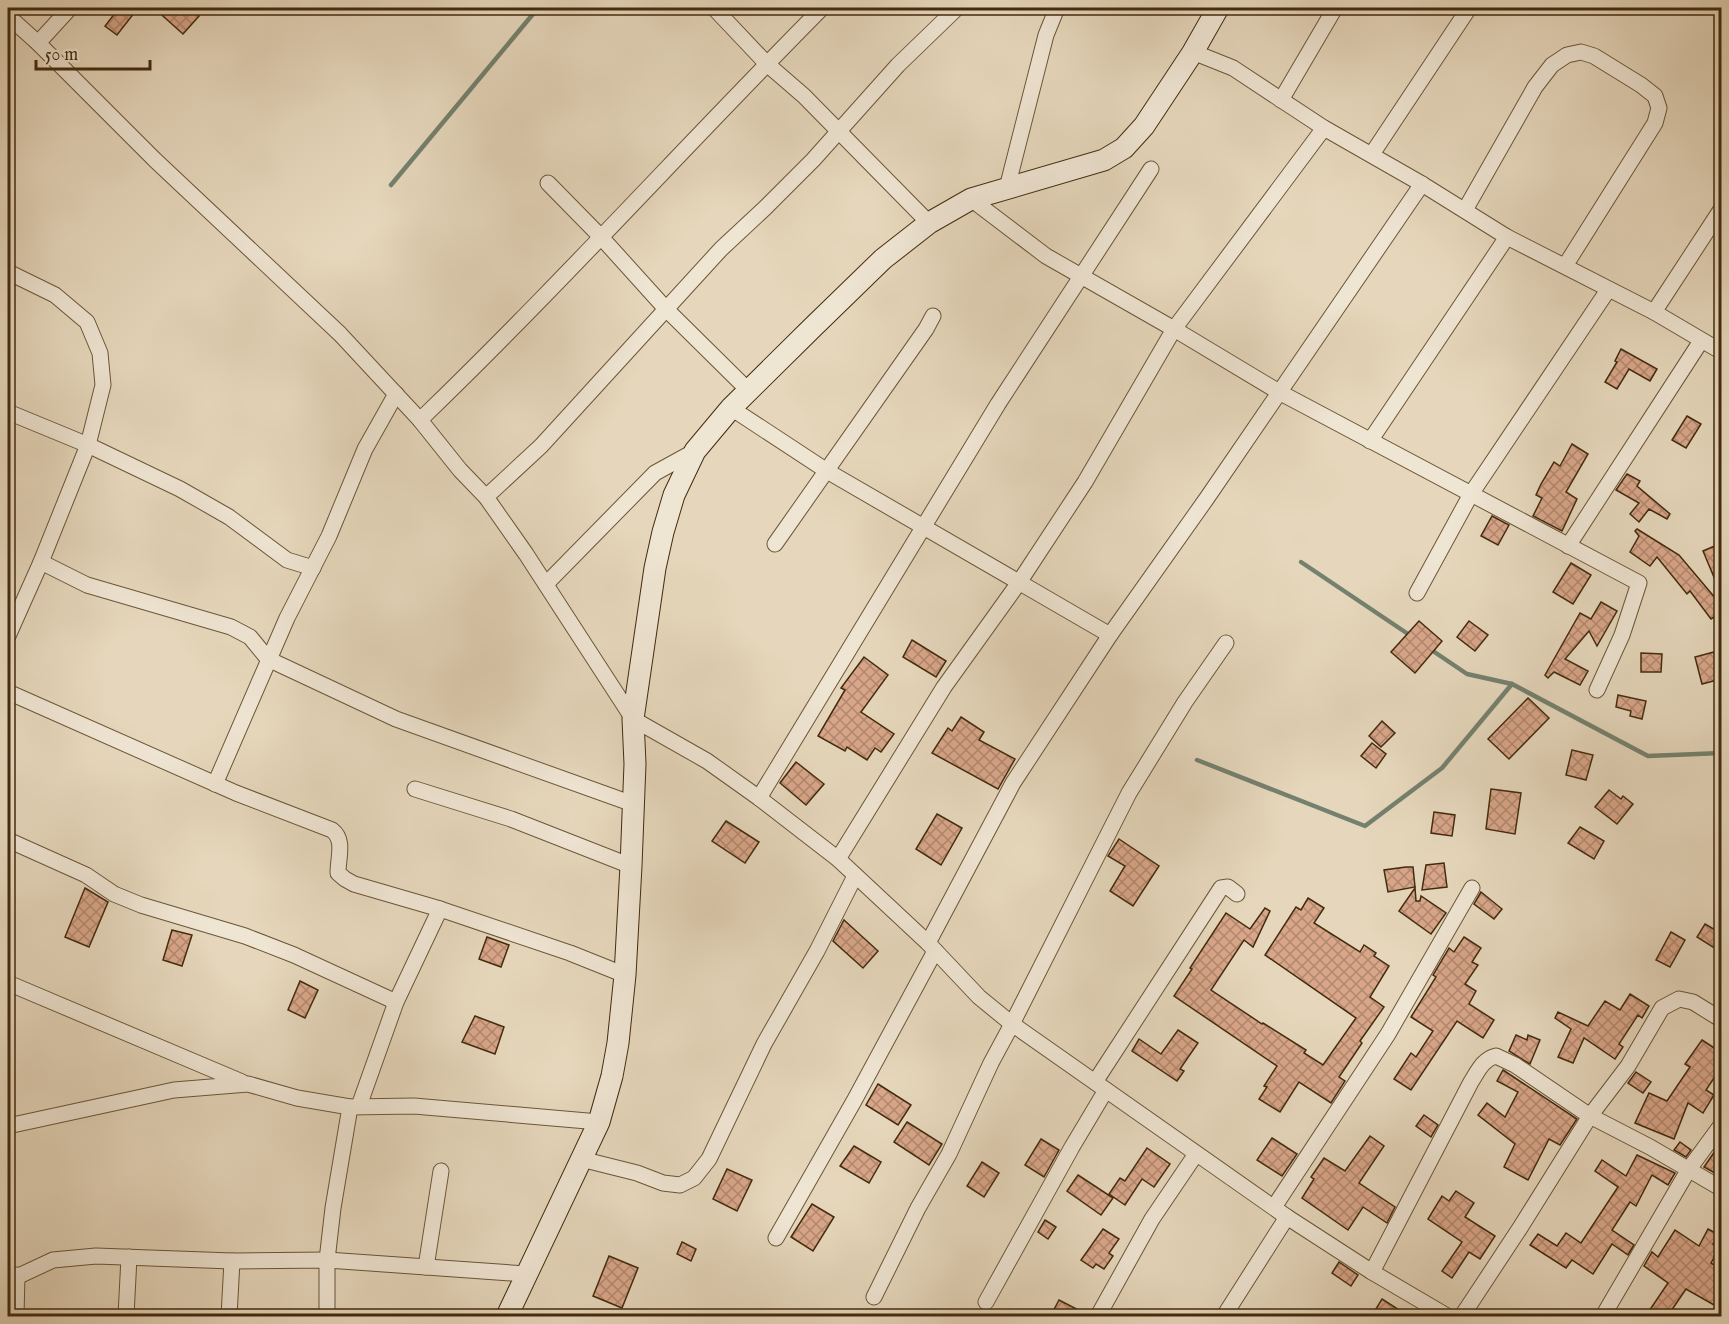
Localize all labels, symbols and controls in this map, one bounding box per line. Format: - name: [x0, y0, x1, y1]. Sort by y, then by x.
- scale bar: [36, 33, 150, 71]
- text: 50 m: [45, 44, 78, 67]

